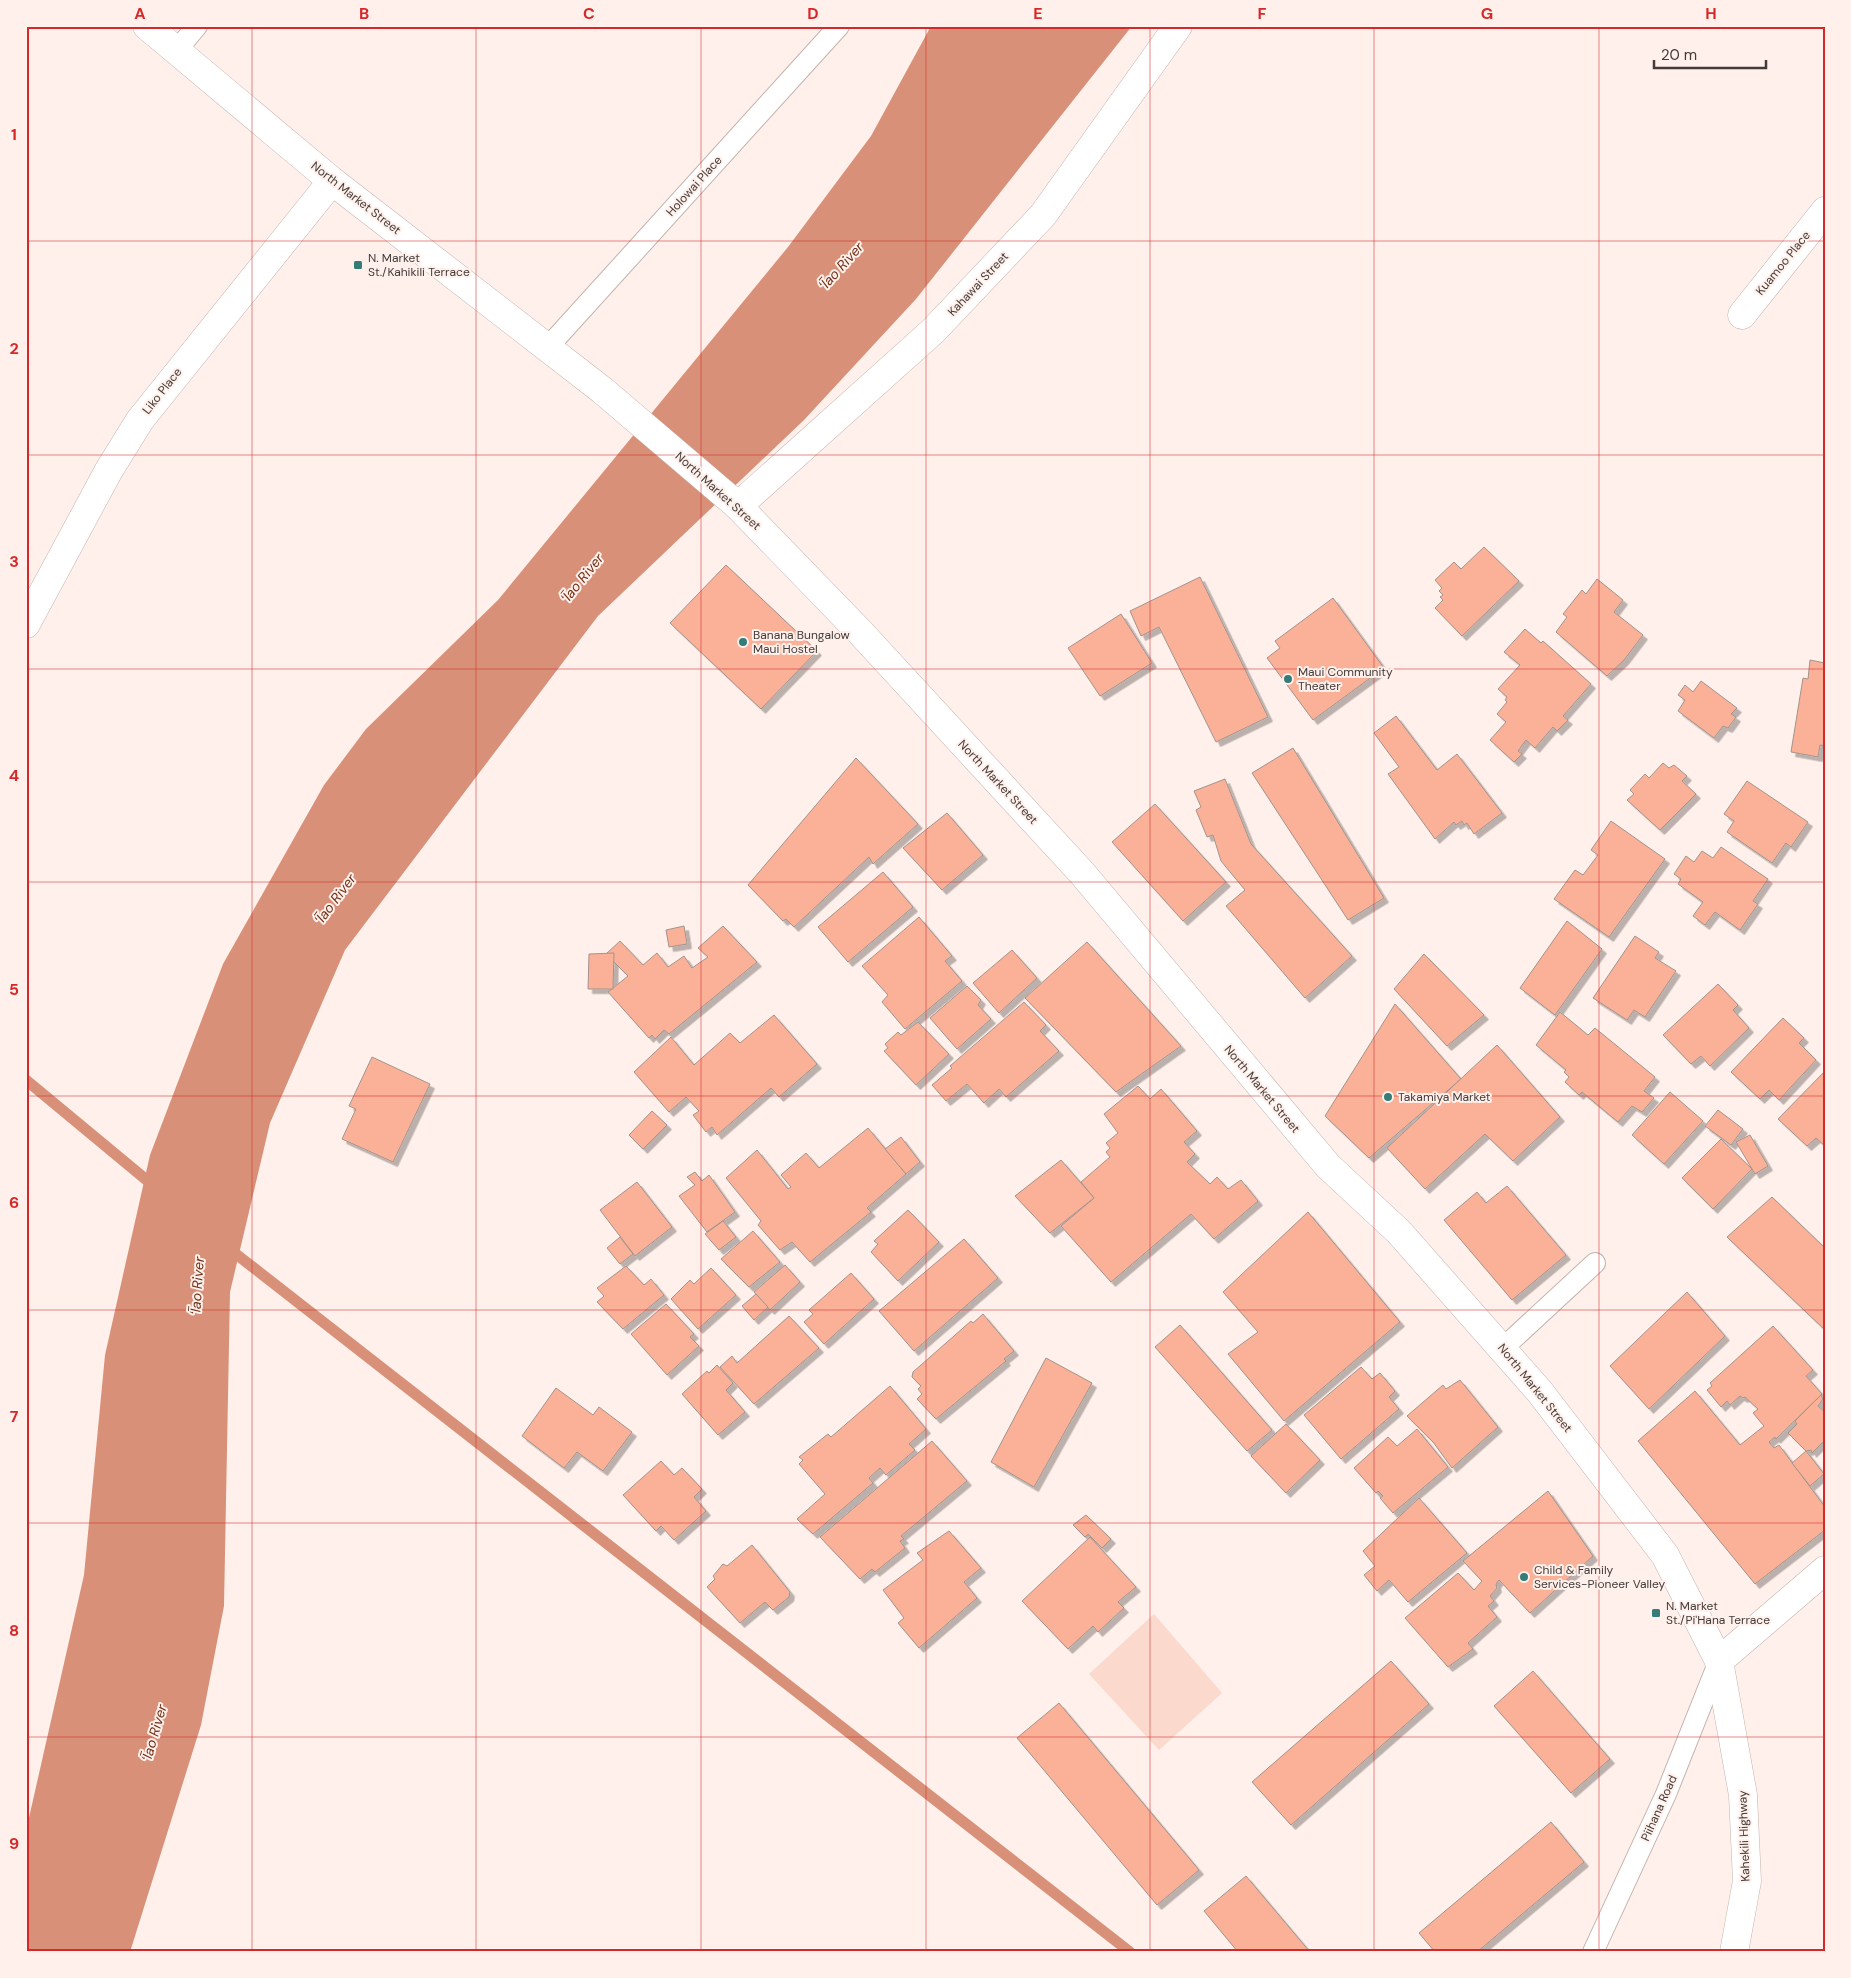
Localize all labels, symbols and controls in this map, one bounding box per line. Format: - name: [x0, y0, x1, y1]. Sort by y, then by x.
- text: A: [134, 3, 146, 24]
- text: B: [359, 3, 369, 24]
- text: C: [583, 3, 595, 24]
- text: D: [807, 3, 819, 24]
- text: E: [1033, 3, 1043, 24]
- text: F: [1258, 3, 1267, 24]
- text: G: [1481, 3, 1493, 24]
- text: H: [1705, 3, 1717, 24]
- scale bar: [1654, 38, 1766, 70]
- text: 20 m: [1661, 45, 1697, 65]
- text: 1: [11, 124, 17, 145]
- street label: Holowai Place: [663, 152, 726, 220]
- street label: North Market Street: [308, 158, 404, 238]
- street label: Kuamoo Place: [1752, 227, 1814, 298]
- water label: ʻĪao River: [815, 238, 868, 294]
- street label: Kahawai Street: [944, 248, 1012, 319]
- place label: N. Market St./Kahikili Terrace: [368, 250, 470, 280]
- marker: N. Market St./Kahikili Terrace: [352, 259, 364, 271]
- text: 2: [9, 338, 19, 359]
- street label: Liko Place: [139, 364, 185, 418]
- street label: North Market Street: [672, 448, 764, 534]
- water label: ʻĪao River: [557, 549, 608, 606]
- text: 3: [9, 551, 19, 572]
- place label: Banana Bungalow Maui Hostel: [753, 627, 850, 657]
- marker: Banana Bungalow Maui Hostel: [737, 636, 749, 648]
- place label: Maui Community Theater: [1298, 664, 1393, 694]
- marker: Maui Community Theater: [1282, 673, 1294, 685]
- street label: North Market Street: [955, 736, 1042, 828]
- text: 4: [9, 765, 19, 786]
- water label: ʻĪao River: [310, 870, 360, 928]
- text: 5: [9, 979, 19, 1000]
- street label: North Market Street: [1221, 1042, 1304, 1136]
- place label: Takamiya Market: [1398, 1089, 1491, 1105]
- marker: Takamiya Market: [1382, 1091, 1394, 1103]
- text: 6: [9, 1192, 19, 1213]
- water label: ʻĪao River: [186, 1255, 208, 1316]
- street label: North Market Street: [1494, 1340, 1576, 1436]
- text: 7: [10, 1406, 19, 1427]
- place label: Child & Family Services-Pioneer Valley: [1534, 1562, 1666, 1592]
- marker: Child & Family Services-Pioneer Valley: [1518, 1571, 1530, 1583]
- place label: N. Market St./Pi'Hana Terrace: [1666, 1598, 1770, 1628]
- marker: N. Market St./Pi'Hana Terrace: [1650, 1607, 1662, 1619]
- text: 8: [9, 1620, 19, 1641]
- water label: ʻĪao River: [137, 1702, 171, 1764]
- street label: Piihana Road: [1637, 1772, 1681, 1844]
- street label: Kahekili Highway: [1734, 1790, 1754, 1882]
- text: 9: [9, 1833, 19, 1854]

